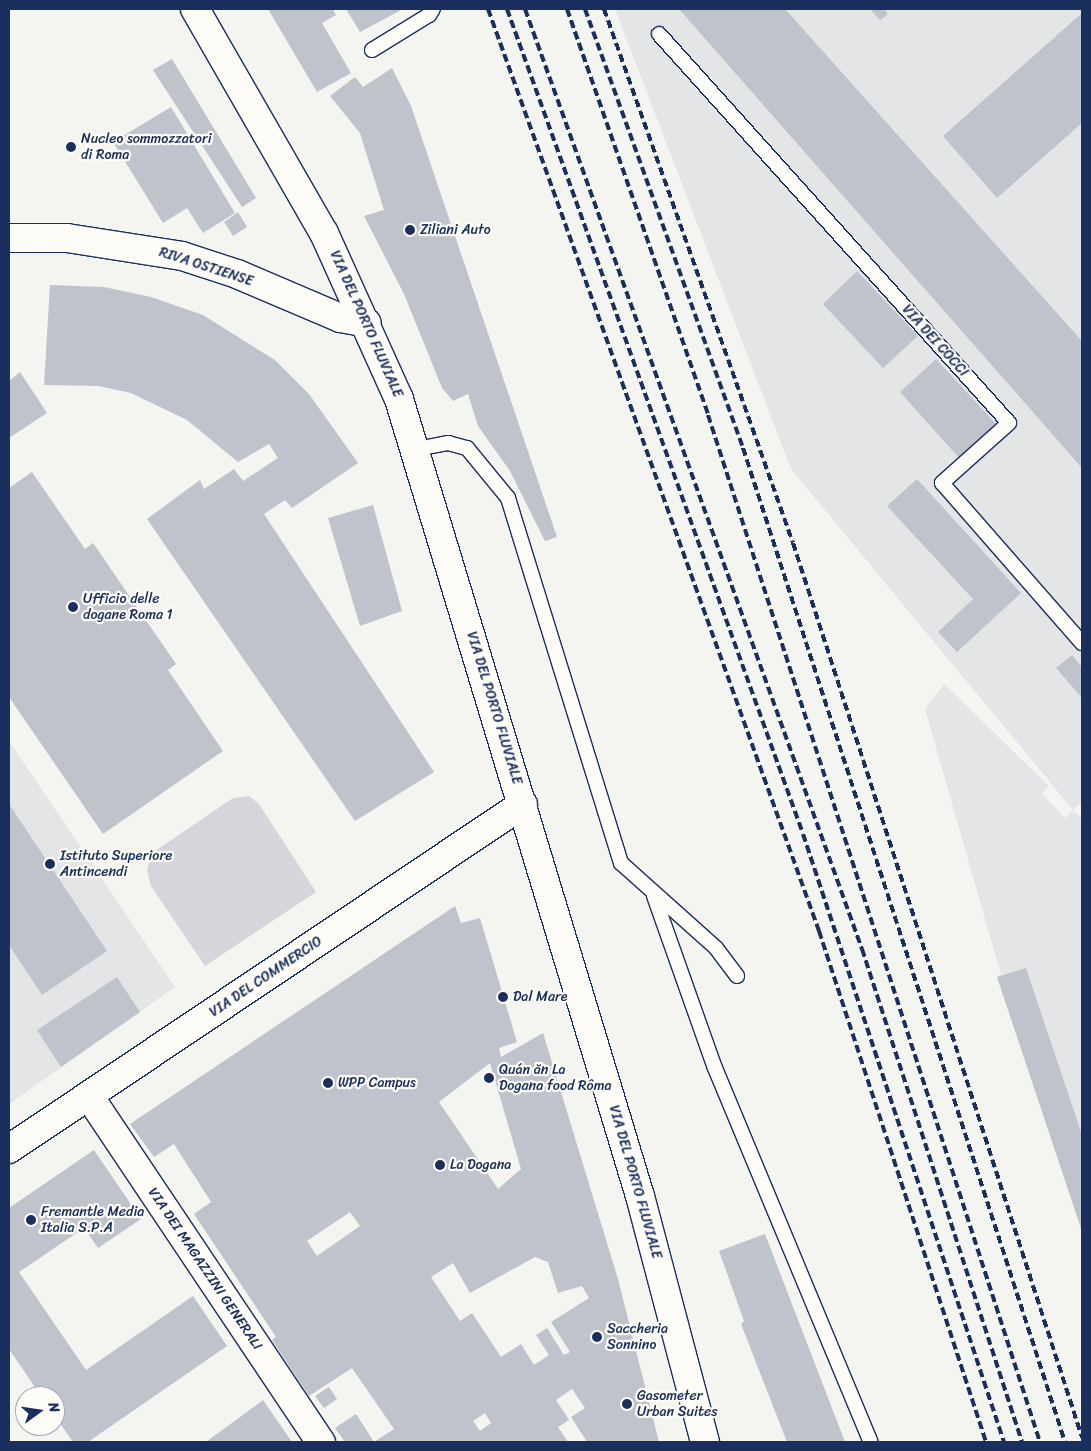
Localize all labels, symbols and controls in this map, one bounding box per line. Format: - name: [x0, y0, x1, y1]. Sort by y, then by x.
- place label: Nucleo sommozzatori di Roma: [81, 131, 212, 164]
- marker: Nucleo sommozzatori di Roma: [65, 141, 77, 153]
- place label: Ziliani Auto: [420, 222, 491, 238]
- marker: Ziliani Auto: [404, 224, 416, 236]
- street label: RIVA OSTIENSE: [156, 244, 256, 290]
- street label: VIA DEL PORTO FLUVIALE: [326, 248, 406, 400]
- street label: VIA DEI COCCI: [899, 302, 971, 380]
- place label: Ufficio delle dogane Roma 1: [83, 591, 173, 624]
- marker: Ufficio delle dogane Roma 1: [67, 601, 79, 613]
- street label: VIA DEL PORTO FLUVIALE: [463, 630, 525, 786]
- place label: Istituto Superiore Antincendi: [60, 848, 172, 880]
- marker: Istituto Superiore Antincendi: [44, 858, 56, 870]
- street label: VIA DEL COMMERCIO: [206, 933, 326, 1021]
- place label: Dal Mare: [513, 989, 567, 1005]
- marker: Dal Mare: [497, 991, 509, 1003]
- place label: Quán ăn La Dogana food Rôma: [499, 1062, 612, 1094]
- marker: Quán ăn La Dogana food Rôma: [483, 1072, 495, 1084]
- place label: WPP Campus: [338, 1075, 416, 1091]
- marker: WPP Campus: [322, 1077, 334, 1089]
- street label: VIA DEL PORTO FLUVIALE: [605, 1104, 665, 1260]
- place label: La Dogana: [450, 1157, 511, 1173]
- marker: La Dogana: [434, 1159, 446, 1171]
- street label: VIA DEI MAGAZZINI GENERALI: [144, 1185, 266, 1353]
- place label: Fremantle Media Italia S.P.A: [41, 1204, 144, 1236]
- marker: Fremantle Media Italia S.P.A: [25, 1214, 37, 1226]
- place label: Saccheria Sonnino: [607, 1321, 668, 1354]
- marker: Saccheria Sonnino: [591, 1331, 603, 1343]
- north arrow: [15, 1386, 65, 1436]
- place label: Gasometer Urban Suites: [637, 1388, 717, 1420]
- marker: Gasometer Urban Suites: [621, 1398, 633, 1410]
- text: N: [41, 1400, 67, 1415]

